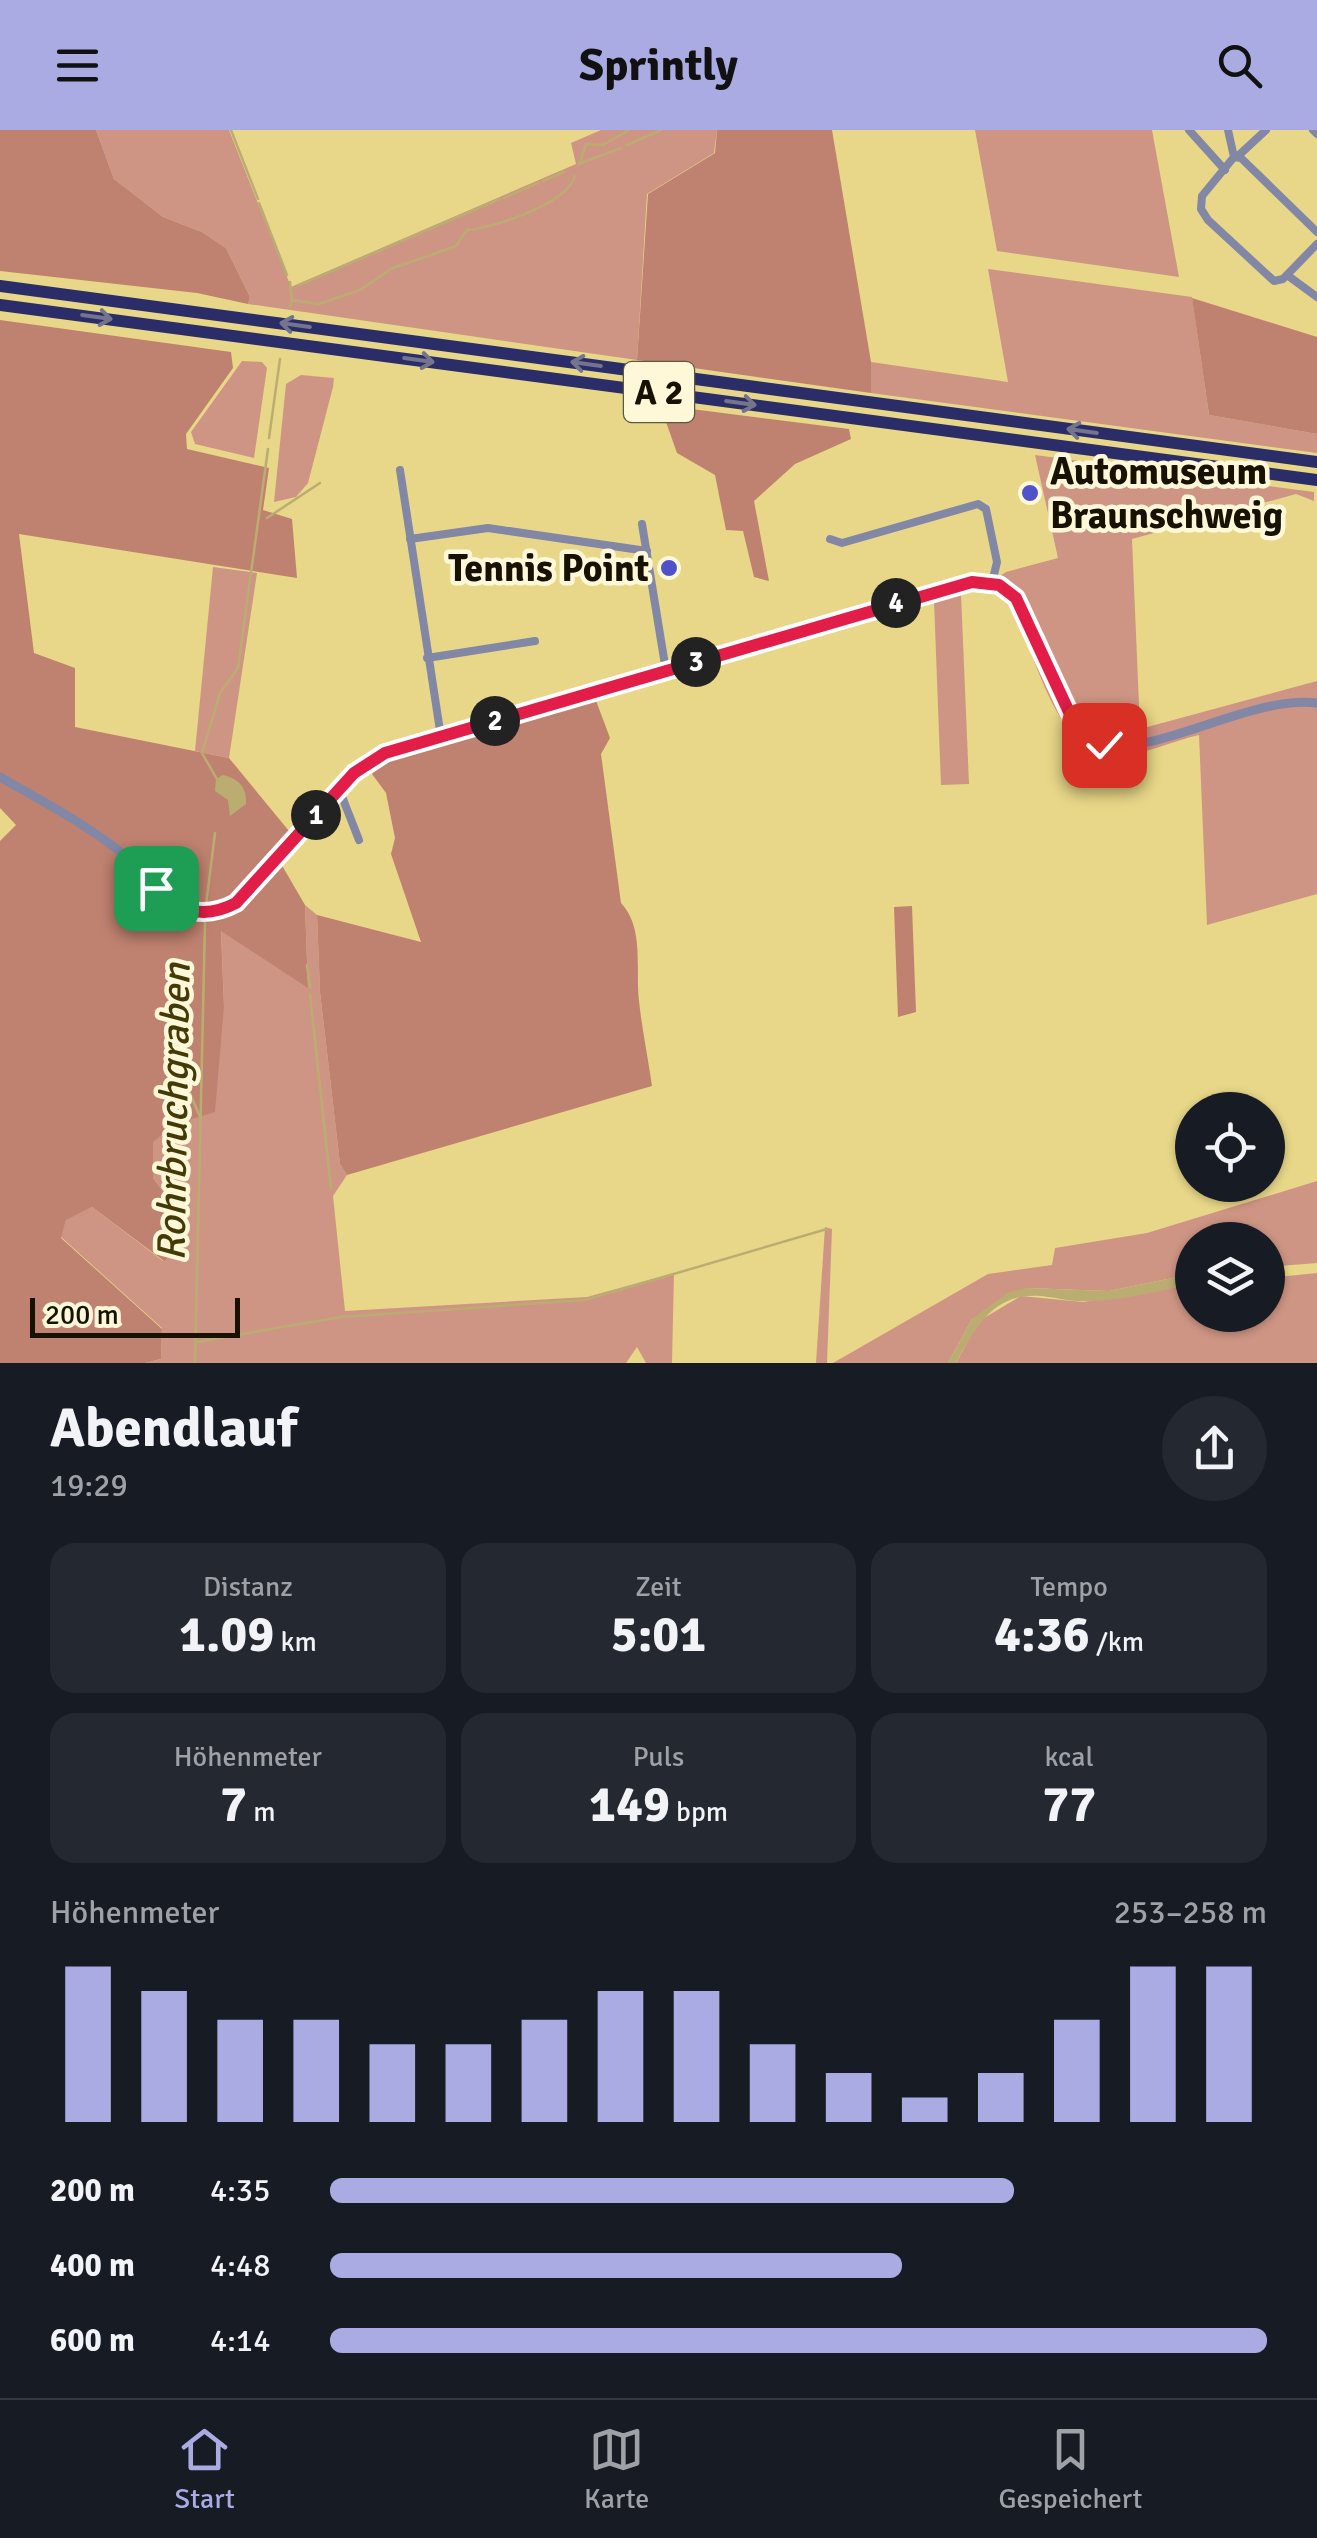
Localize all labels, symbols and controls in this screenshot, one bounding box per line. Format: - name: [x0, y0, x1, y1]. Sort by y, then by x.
- icon: menu: [50, 38, 105, 93]
- text: Sprintly: [579, 38, 738, 93]
- icon: search: [1212, 38, 1267, 93]
- one-way arrow: [80, 309, 112, 327]
- one-way arrow: [279, 315, 311, 334]
- one-way arrow: [402, 352, 434, 370]
- one-way arrow: [570, 354, 603, 373]
- road number: A 2: [624, 362, 694, 422]
- one-way arrow: [724, 395, 757, 413]
- one-way arrow: [1066, 421, 1098, 439]
- place label: Automuseum Braunschweig: [1050, 448, 1283, 539]
- marker: Automuseum Braunschweig: [1019, 482, 1041, 504]
- place label: Tennis Point: [448, 545, 649, 592]
- marker: Tennis Point: [658, 557, 680, 579]
- pin: 4: [871, 578, 921, 628]
- text: 4: [888, 586, 904, 620]
- pin: 3: [671, 637, 721, 687]
- text: 3: [688, 645, 704, 679]
- pin: 2: [470, 696, 520, 746]
- pin: [1062, 703, 1147, 788]
- text: 2: [487, 704, 503, 738]
- icon: check: [1077, 718, 1132, 773]
- pin: 1: [291, 790, 341, 840]
- text: 1: [308, 798, 324, 832]
- pin: [114, 846, 199, 931]
- icon: arrive: [129, 861, 184, 916]
- water label: Rohrbruchgraben: [146, 962, 202, 1261]
- map controls: [1175, 1092, 1285, 1332]
- button: locate: [1175, 1092, 1285, 1202]
- button: layers: [1175, 1222, 1285, 1332]
- scale bar: [30, 1293, 240, 1338]
- text: 200 m: [45, 1298, 119, 1332]
- text: Abendlauf: [50, 1394, 297, 1462]
- button: share: [1162, 1396, 1267, 1501]
- text: 19:29: [50, 1466, 128, 1505]
- text: Distanz: [203, 1570, 293, 1604]
- text: Zeit: [635, 1570, 682, 1604]
- text: Tempo: [1031, 1570, 1108, 1604]
- text: 1.09: [179, 1604, 274, 1666]
- text: 5:01: [611, 1604, 706, 1666]
- text: 4:36: [994, 1604, 1090, 1666]
- text: km: [274, 1625, 317, 1659]
- text: /km: [1090, 1625, 1144, 1659]
- text: Höhenmeter: [174, 1740, 322, 1774]
- text: Puls: [633, 1740, 684, 1774]
- text: kcal: [1045, 1740, 1094, 1774]
- text: 7: [220, 1774, 247, 1836]
- text: 149: [589, 1774, 670, 1836]
- text: 77: [1042, 1774, 1096, 1836]
- text: m: [247, 1795, 276, 1829]
- text: bpm: [670, 1795, 728, 1829]
- text: Höhenmeter: [50, 1893, 219, 1932]
- text: 253–258 m: [1114, 1893, 1267, 1932]
- text: 200 m: [50, 2171, 135, 2210]
- text: 4:35: [210, 2171, 270, 2210]
- text: 400 m: [50, 2246, 135, 2285]
- text: 4:48: [210, 2246, 270, 2285]
- text: 600 m: [50, 2321, 135, 2360]
- text: 4:14: [210, 2321, 270, 2360]
- tab: Start: [175, 2422, 235, 2516]
- tab: Karte: [584, 2422, 649, 2516]
- tab: Gespeichert: [999, 2422, 1142, 2516]

